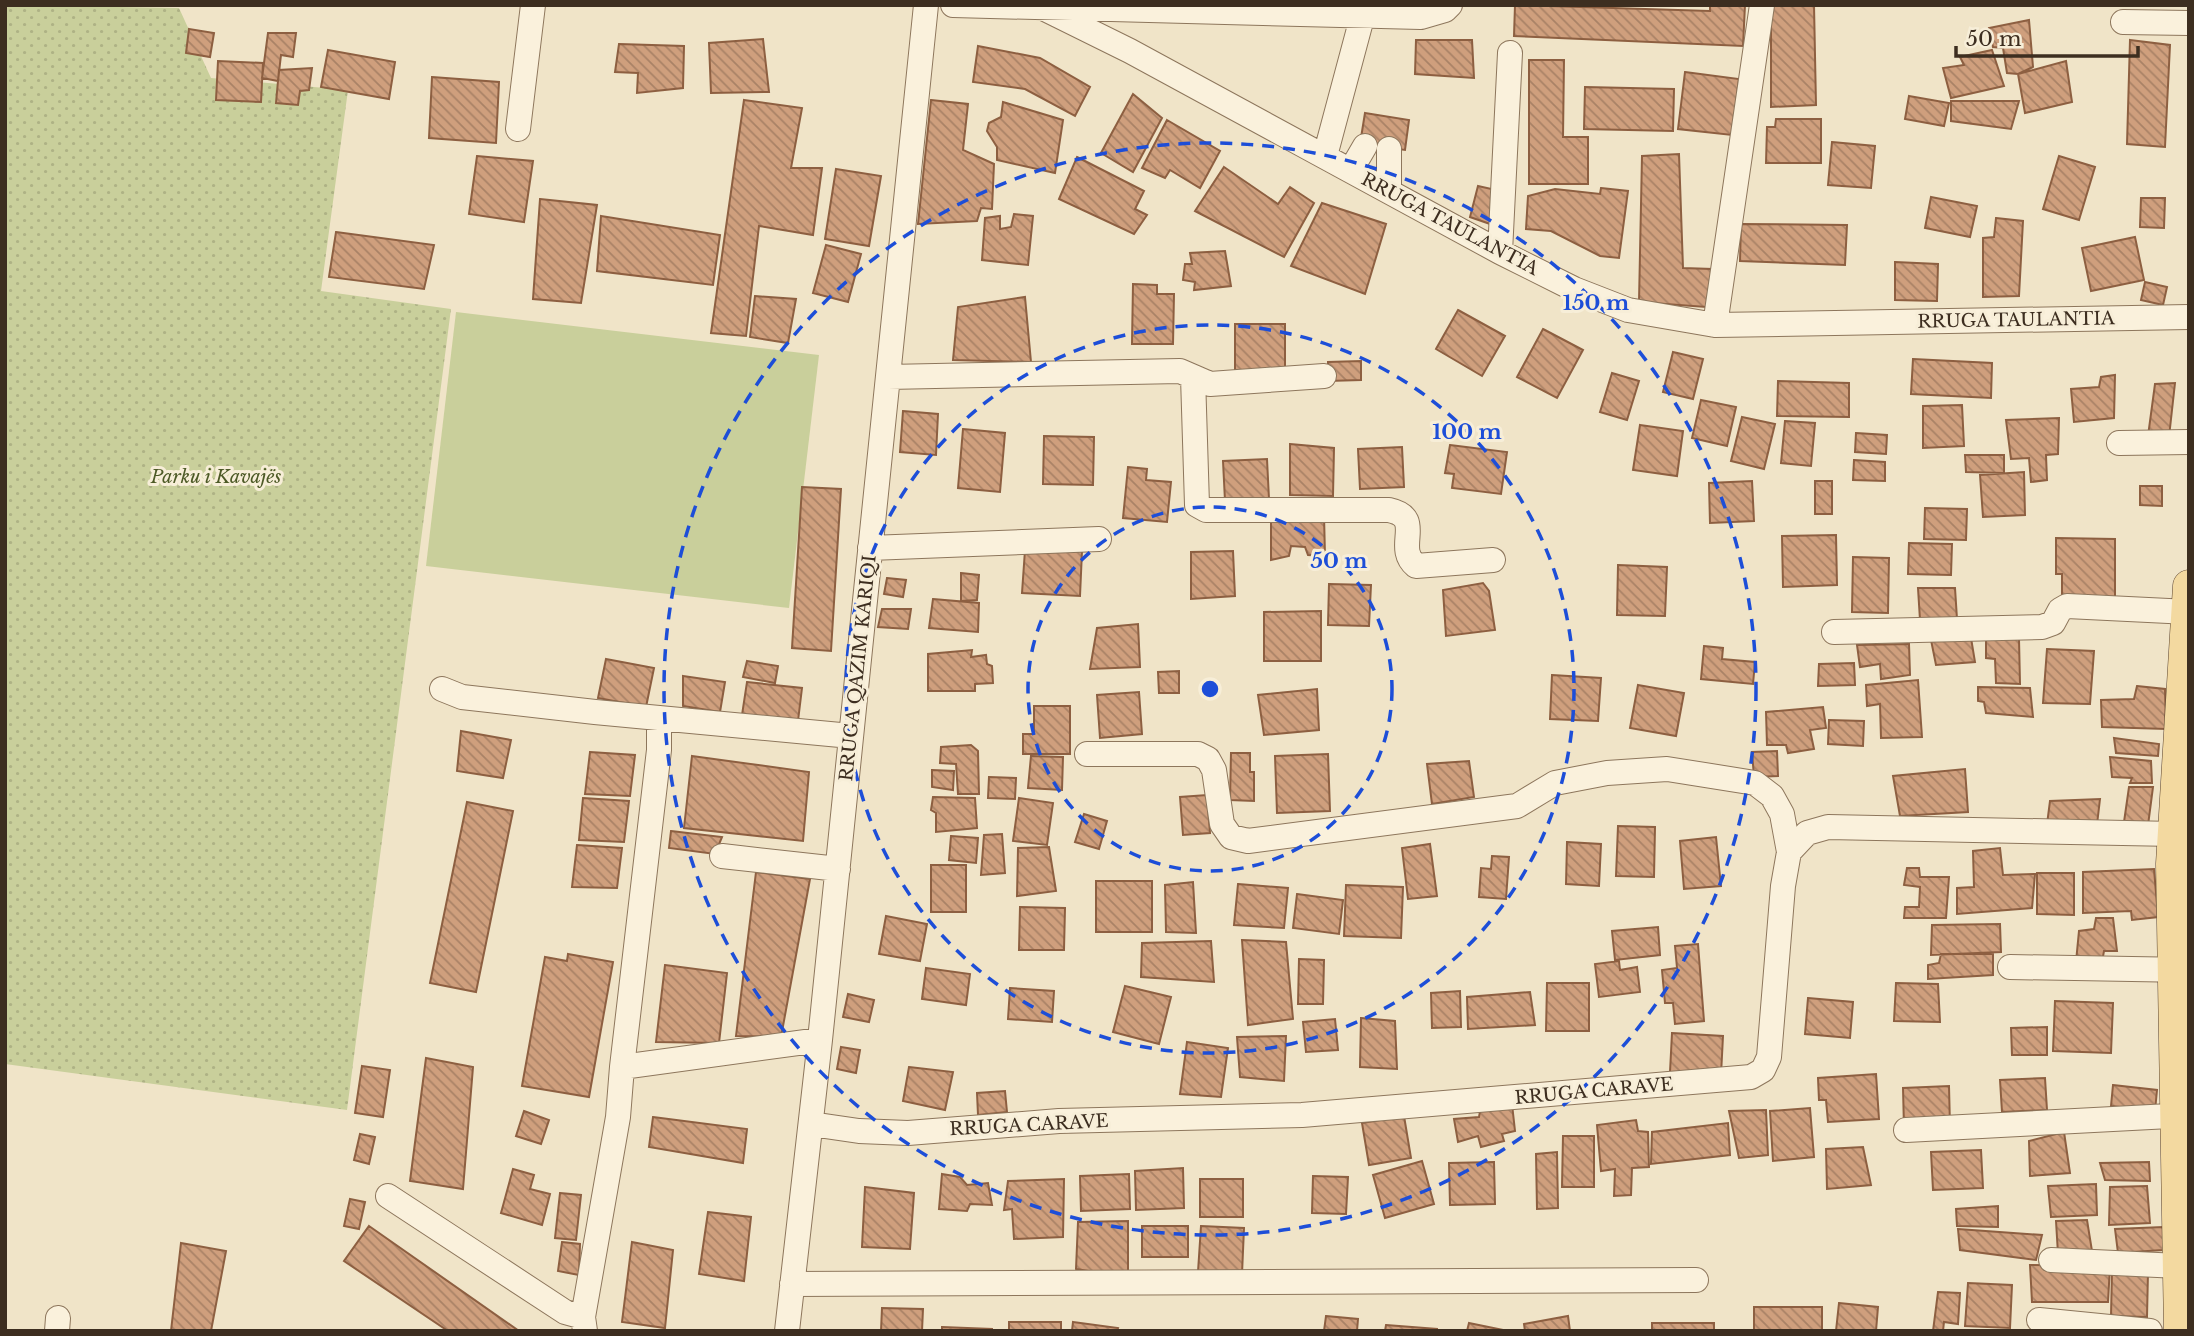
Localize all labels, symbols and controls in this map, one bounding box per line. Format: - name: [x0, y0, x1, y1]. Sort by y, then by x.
- scale bar: [1956, 14, 2138, 58]
- text: 50 m: [1966, 26, 2022, 52]
- street label: RRUGA TAULANTIA: [1358, 168, 1543, 281]
- text: 150 m: [1563, 290, 1629, 316]
- street label: RRUGA TAULANTIA: [1917, 307, 2116, 333]
- text: 100 m: [1432, 419, 1502, 445]
- park label: Parku i Kavajës: [150, 466, 281, 488]
- text: 50 m: [1310, 548, 1368, 574]
- street label: RRUGA QAZIM KARIQI: [835, 554, 881, 782]
- centre of rings: [1198, 677, 1222, 701]
- street label: RRUGA CARAVE: [1514, 1073, 1674, 1109]
- street label: RRUGA CARAVE: [949, 1110, 1109, 1140]

